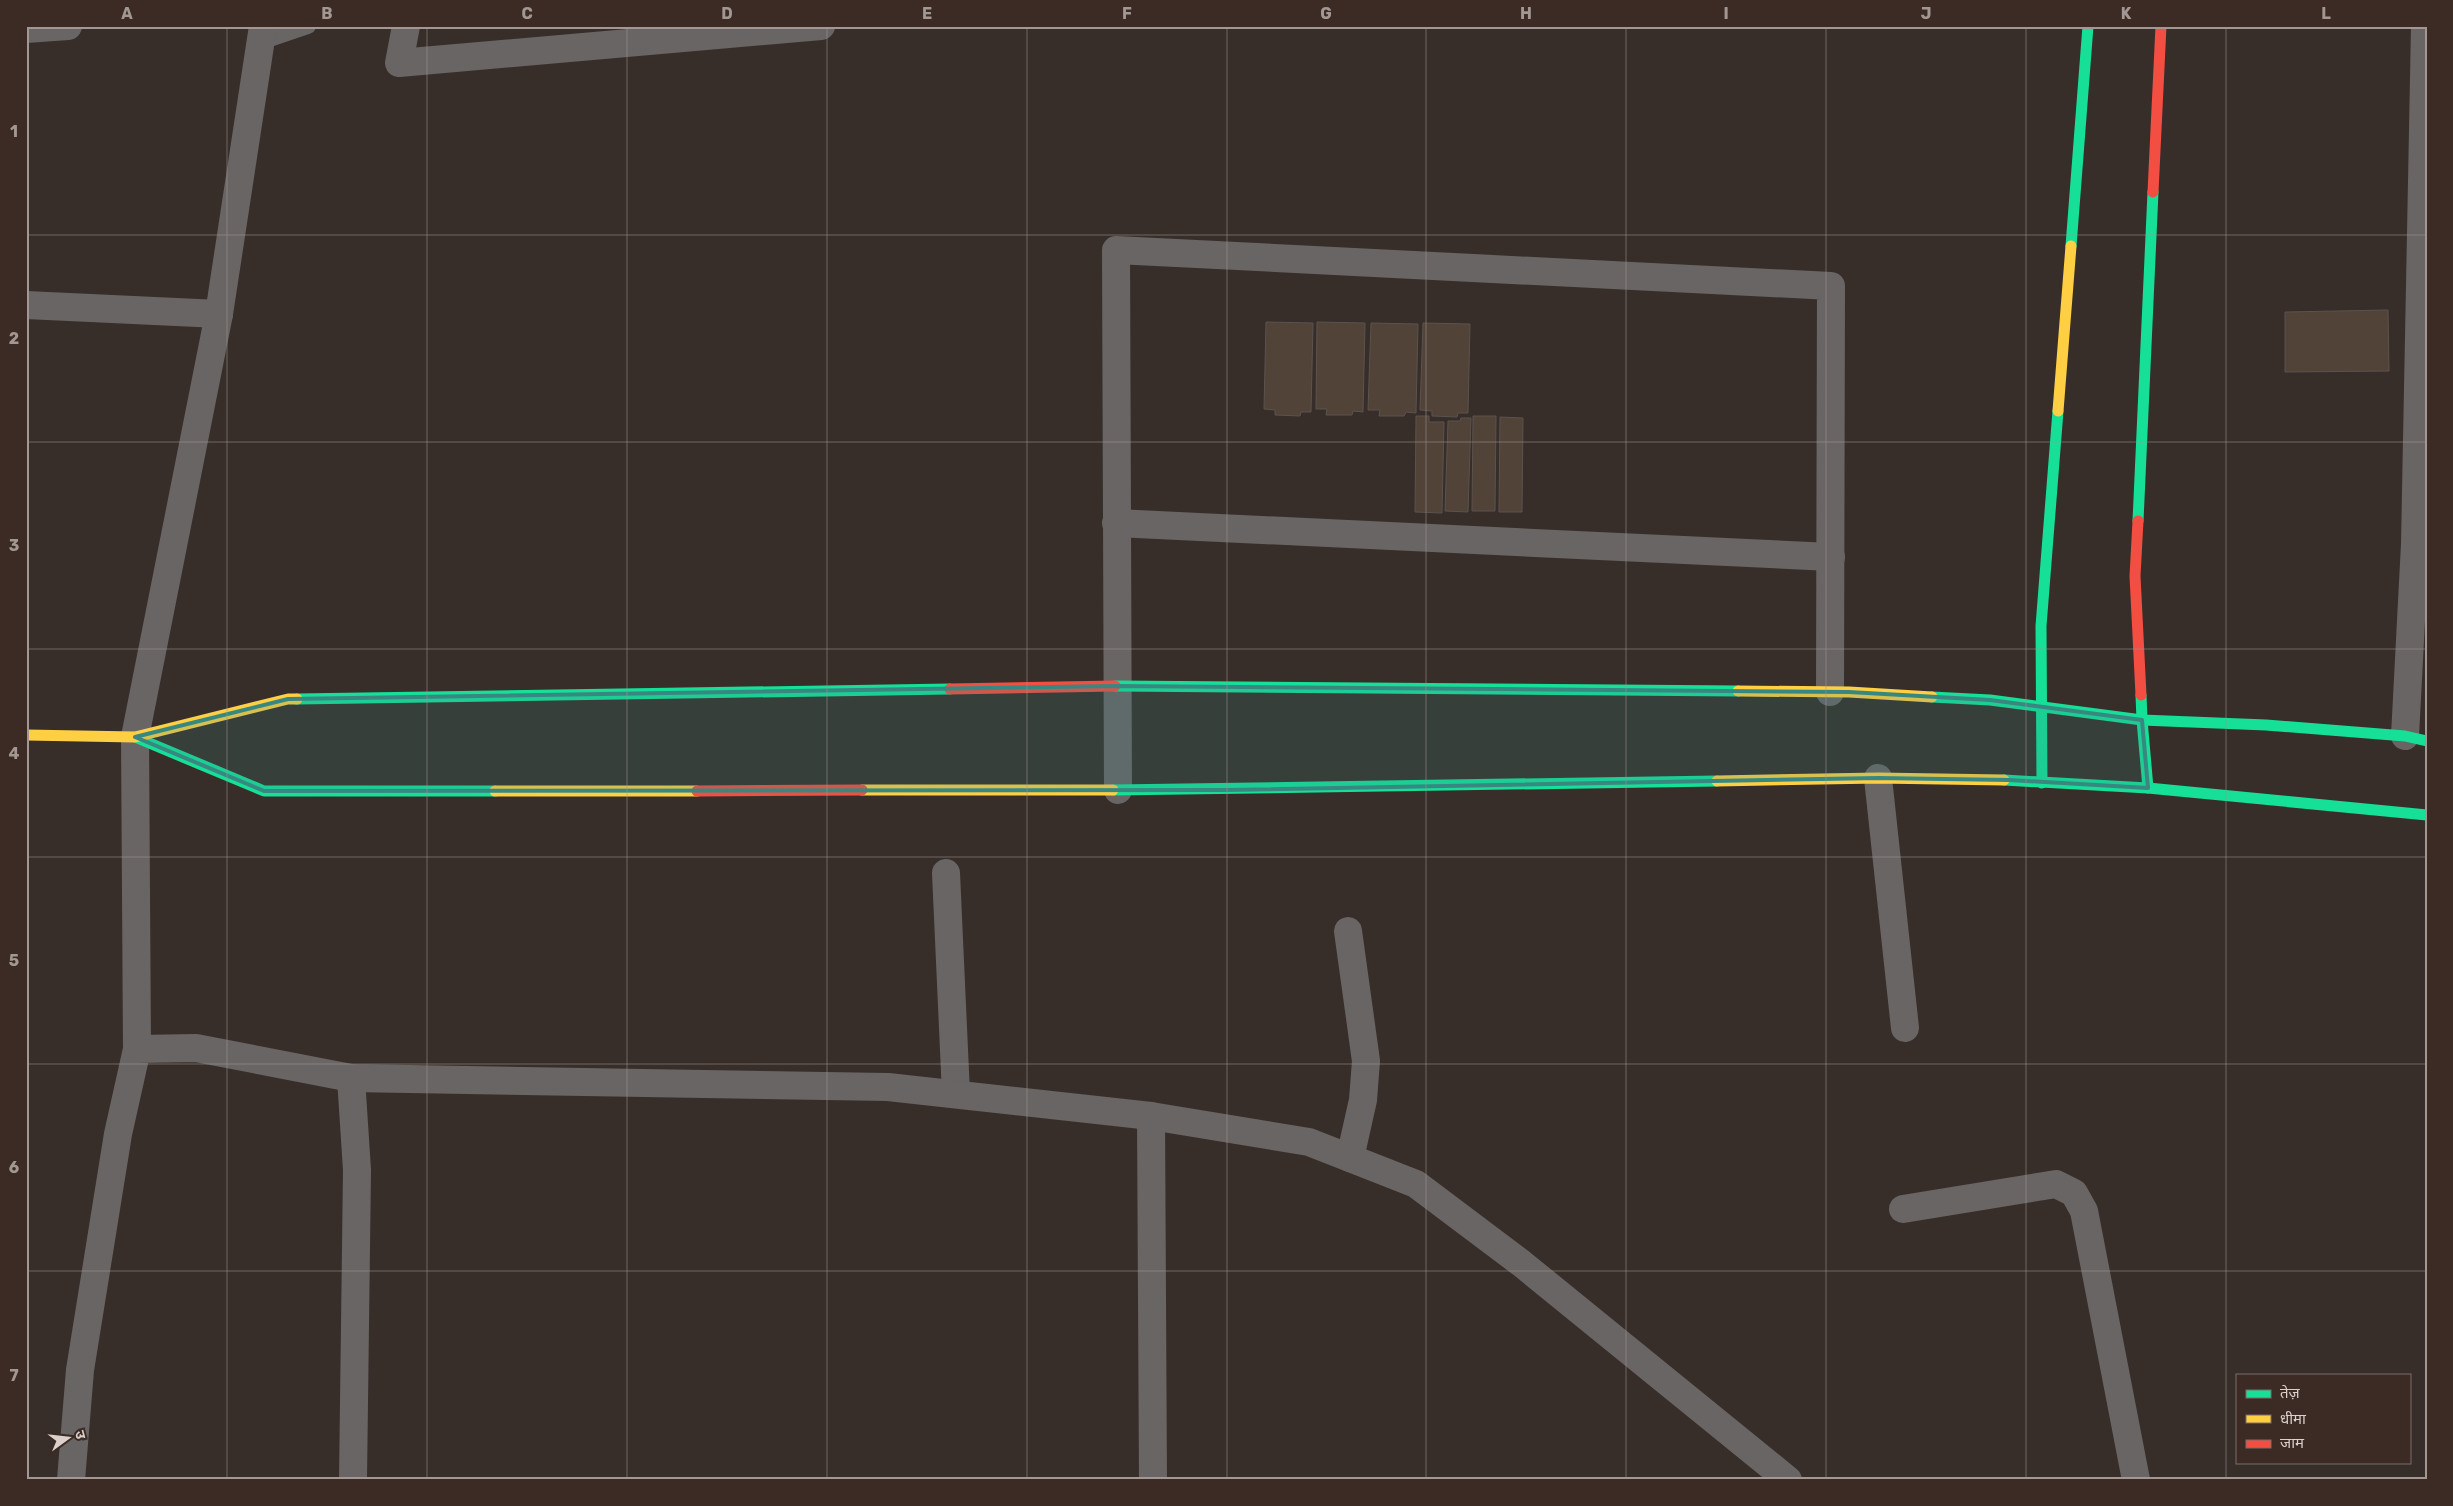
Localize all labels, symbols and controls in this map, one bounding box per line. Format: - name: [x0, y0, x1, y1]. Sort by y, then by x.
- text: A: [121, 4, 133, 23]
- text: B: [321, 4, 333, 23]
- text: C: [521, 4, 533, 23]
- text: D: [721, 4, 733, 23]
- text: E: [922, 4, 932, 23]
- text: F: [1122, 4, 1132, 23]
- text: G: [1320, 4, 1332, 23]
- text: H: [1520, 4, 1532, 23]
- text: I: [1723, 4, 1729, 23]
- text: J: [1921, 4, 1931, 23]
- text: K: [2121, 4, 2132, 23]
- text: L: [2321, 4, 2331, 23]
- text: 1: [10, 122, 18, 141]
- text: 2: [9, 329, 19, 348]
- text: 3: [9, 536, 19, 555]
- text: 4: [9, 744, 20, 763]
- text: 5: [9, 951, 19, 970]
- text: 6: [9, 1158, 19, 1177]
- text: 7: [9, 1366, 19, 1385]
- legend: [2236, 1374, 2410, 1464]
- text: तेज़: [2280, 1384, 2301, 1402]
- text: धीमा: [2280, 1410, 2307, 1428]
- north arrow: [42, 1414, 92, 1464]
- text: उ: [71, 1429, 90, 1442]
- text: जाम: [2280, 1434, 2305, 1452]

